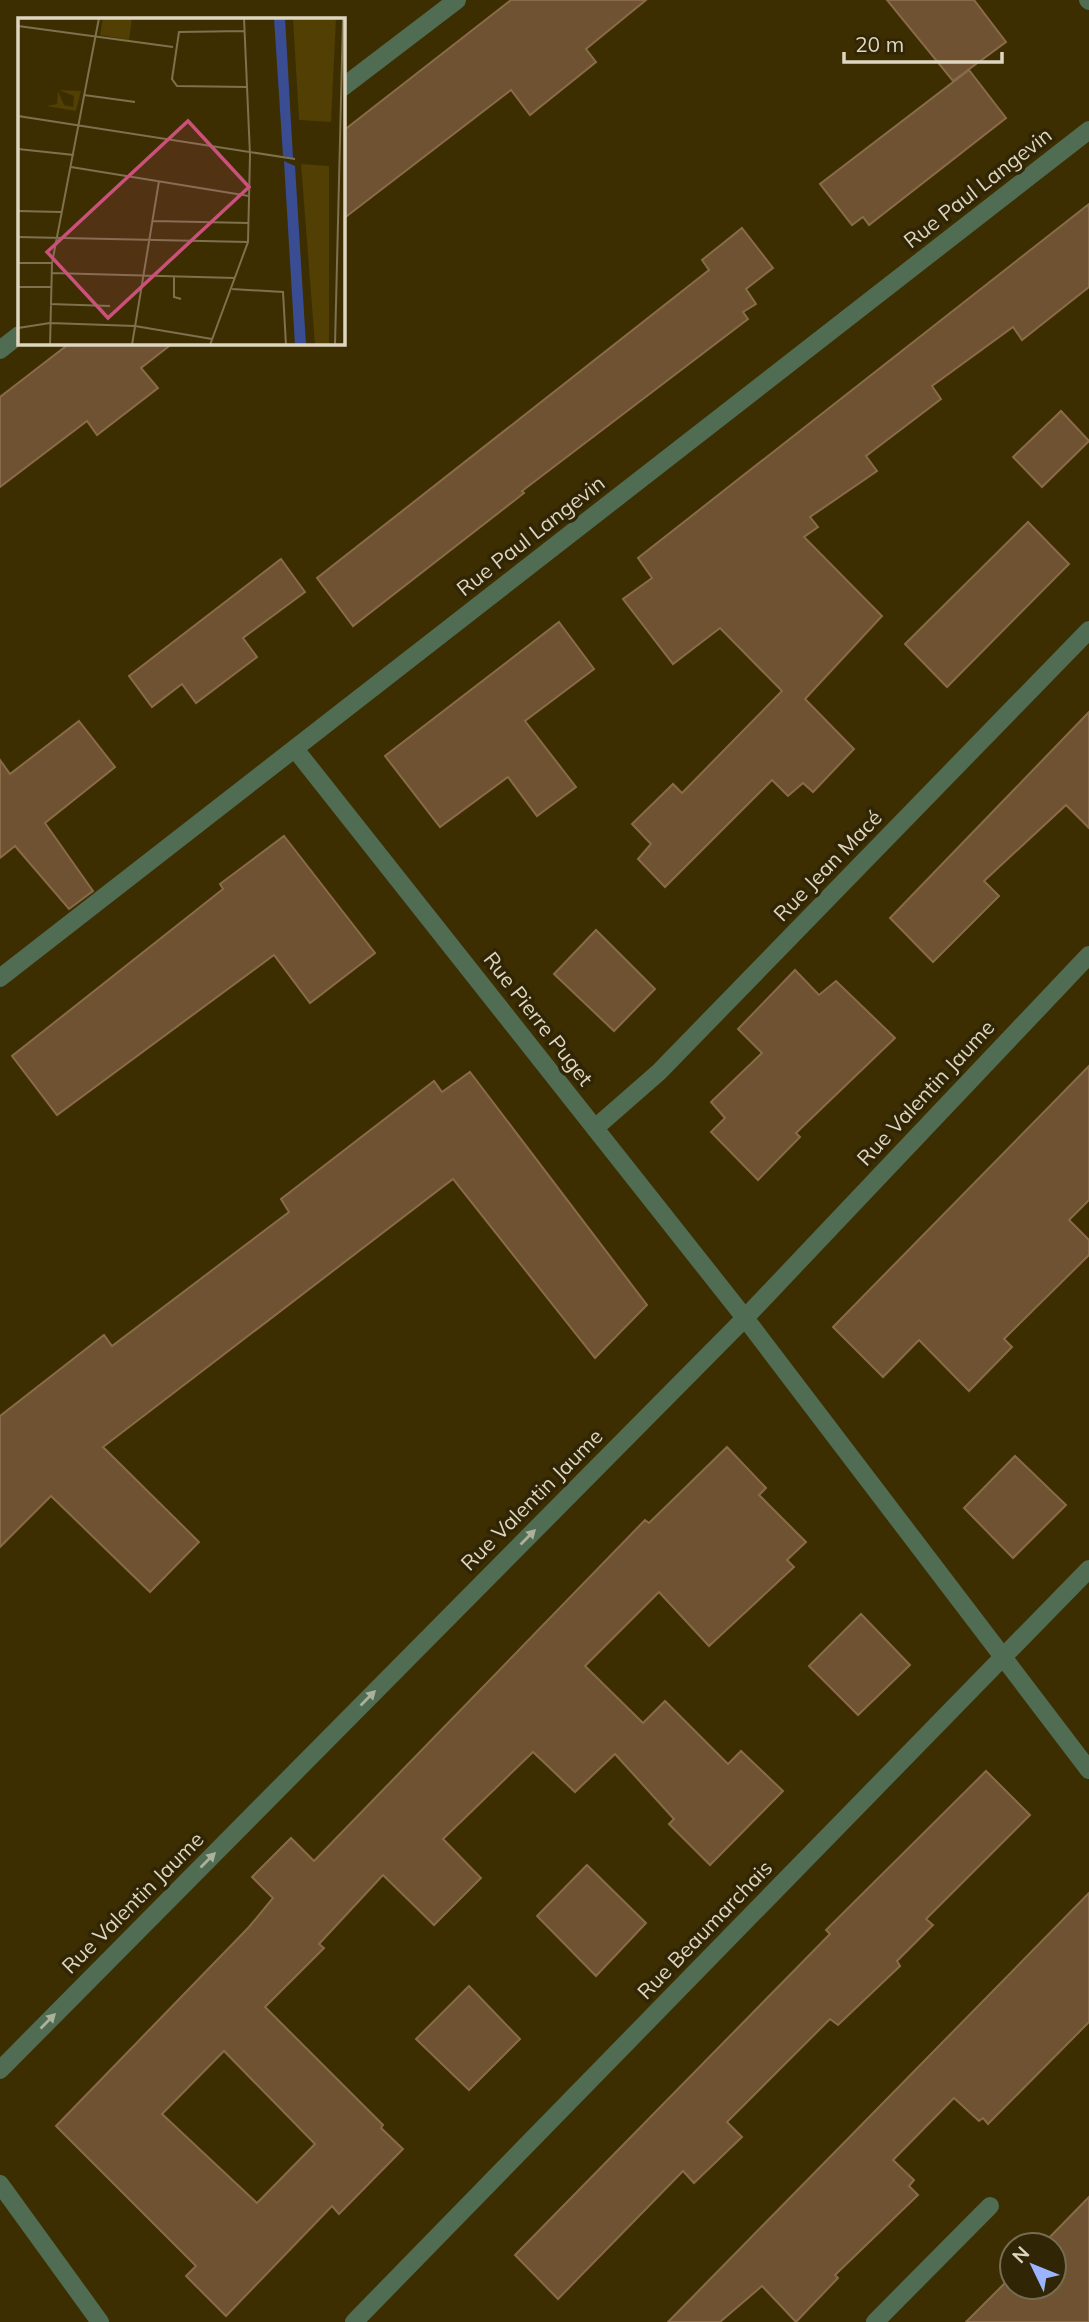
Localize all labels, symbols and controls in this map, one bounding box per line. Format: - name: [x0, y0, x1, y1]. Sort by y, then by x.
- inset map: [18, 18, 345, 345]
- scale bar: [844, 21, 1002, 65]
- text: 20 m: [855, 31, 904, 57]
- street label: Rue Paul Langevin: [898, 121, 1057, 253]
- street label: Rue Paul Langevin: [451, 469, 610, 601]
- street label: Rue Jean Macé: [768, 804, 887, 926]
- street label: Rue Pierre Puget: [478, 946, 599, 1091]
- street label: Rue Valentin Jaume: [851, 1014, 1000, 1171]
- street label: Rue Valentin Jaume: [455, 1423, 608, 1576]
- one-way arrow: [520, 1528, 537, 1545]
- one-way arrow: [360, 1690, 376, 1707]
- street label: Rue Valentin Jaume: [56, 1826, 209, 1979]
- one-way arrow: [200, 1851, 217, 1868]
- street label: Rue Beaumarchais: [631, 1854, 777, 2004]
- one-way arrow: [39, 2014, 56, 2030]
- north arrow: [998, 2231, 1068, 2301]
- text: N: [1007, 2241, 1034, 2268]

